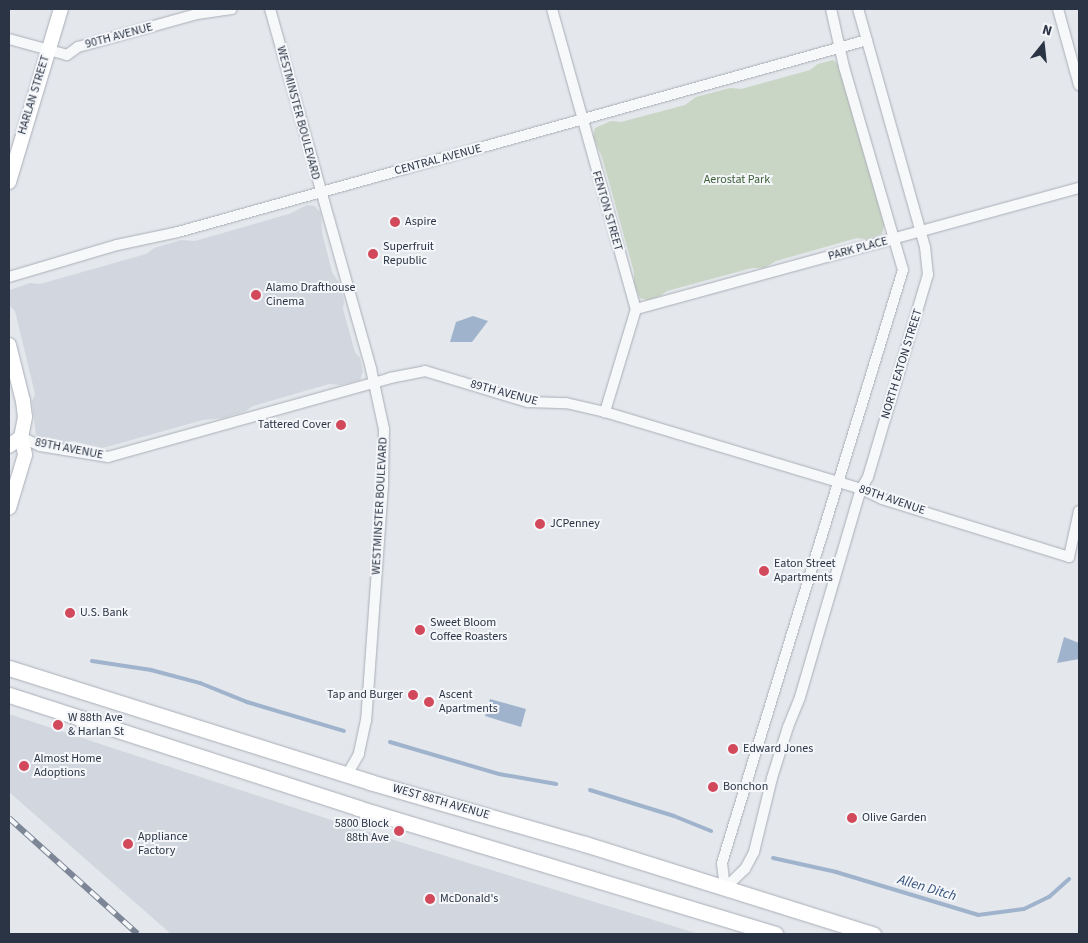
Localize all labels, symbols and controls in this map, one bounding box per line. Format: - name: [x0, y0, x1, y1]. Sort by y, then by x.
- street label: 90TH AVENUE: [84, 20, 154, 52]
- north arrow: [1018, 20, 1068, 70]
- text: N: [1040, 20, 1054, 41]
- street label: WESTMINSTER BOULEVARD: [273, 45, 323, 181]
- street label: HARLAN STREET: [15, 54, 53, 136]
- street label: CENTRAL AVENUE: [393, 141, 483, 179]
- street label: FENTON STREET: [589, 169, 625, 253]
- park label: Aerostat Park: [704, 173, 770, 187]
- place label: Aspire: [405, 215, 436, 229]
- marker: Aspire: [389, 216, 401, 228]
- street label: PARK PLACE: [827, 234, 889, 264]
- place label: Superfruit Republic: [383, 240, 434, 268]
- marker: Superfruit Republic: [367, 248, 379, 260]
- place label: Alamo Drafthouse Cinema: [266, 281, 355, 309]
- marker: Alamo Drafthouse Cinema: [250, 289, 262, 301]
- street label: NORTH EATON STREET: [878, 307, 926, 421]
- street label: 89TH AVENUE: [469, 377, 539, 409]
- place label: Tattered Cover: [258, 418, 331, 432]
- marker: Tattered Cover: [335, 419, 347, 431]
- street label: 89TH AVENUE: [34, 435, 104, 463]
- street label: WESTMINSTER BOULEVARD: [369, 437, 391, 575]
- street label: 89TH AVENUE: [857, 482, 927, 518]
- place label: JCPenney: [550, 517, 600, 531]
- marker: JCPenney: [534, 518, 546, 530]
- place label: Eaton Street Apartments: [774, 557, 836, 585]
- marker: Eaton Street Apartments: [758, 565, 770, 577]
- place label: U.S. Bank: [80, 606, 128, 620]
- marker: U.S. Bank: [64, 607, 76, 619]
- place label: Sweet Bloom Coffee Roasters: [430, 616, 507, 644]
- marker: Sweet Bloom Coffee Roasters: [414, 624, 426, 636]
- place label: Tap and Burger: [327, 688, 403, 702]
- place label: Ascent Apartments: [439, 688, 498, 716]
- marker: Tap and Burger: [407, 689, 419, 701]
- marker: Ascent Apartments: [423, 696, 435, 708]
- place label: W 88th Ave & Harlan St: [68, 711, 124, 739]
- marker: W 88th Ave & Harlan St: [52, 719, 64, 731]
- place label: Edward Jones: [743, 742, 813, 756]
- marker: Edward Jones: [727, 743, 739, 755]
- place label: Almost Home Adoptions: [34, 752, 101, 780]
- marker: Almost Home Adoptions: [18, 760, 30, 772]
- place label: Bonchon: [723, 780, 768, 794]
- street label: WEST 88TH AVENUE: [391, 781, 491, 823]
- marker: Bonchon: [707, 781, 719, 793]
- place label: Olive Garden: [862, 811, 927, 825]
- marker: Olive Garden: [846, 812, 858, 824]
- place label: 5800 Block 88th Ave: [335, 817, 389, 845]
- marker: 5800 Block 88th Ave: [393, 825, 405, 837]
- place label: Appliance Factory: [138, 830, 188, 858]
- marker: Appliance Factory: [122, 838, 134, 850]
- water label: Allen Ditch: [896, 871, 958, 905]
- place label: McDonald's: [440, 892, 498, 906]
- marker: McDonald's: [424, 893, 436, 905]

